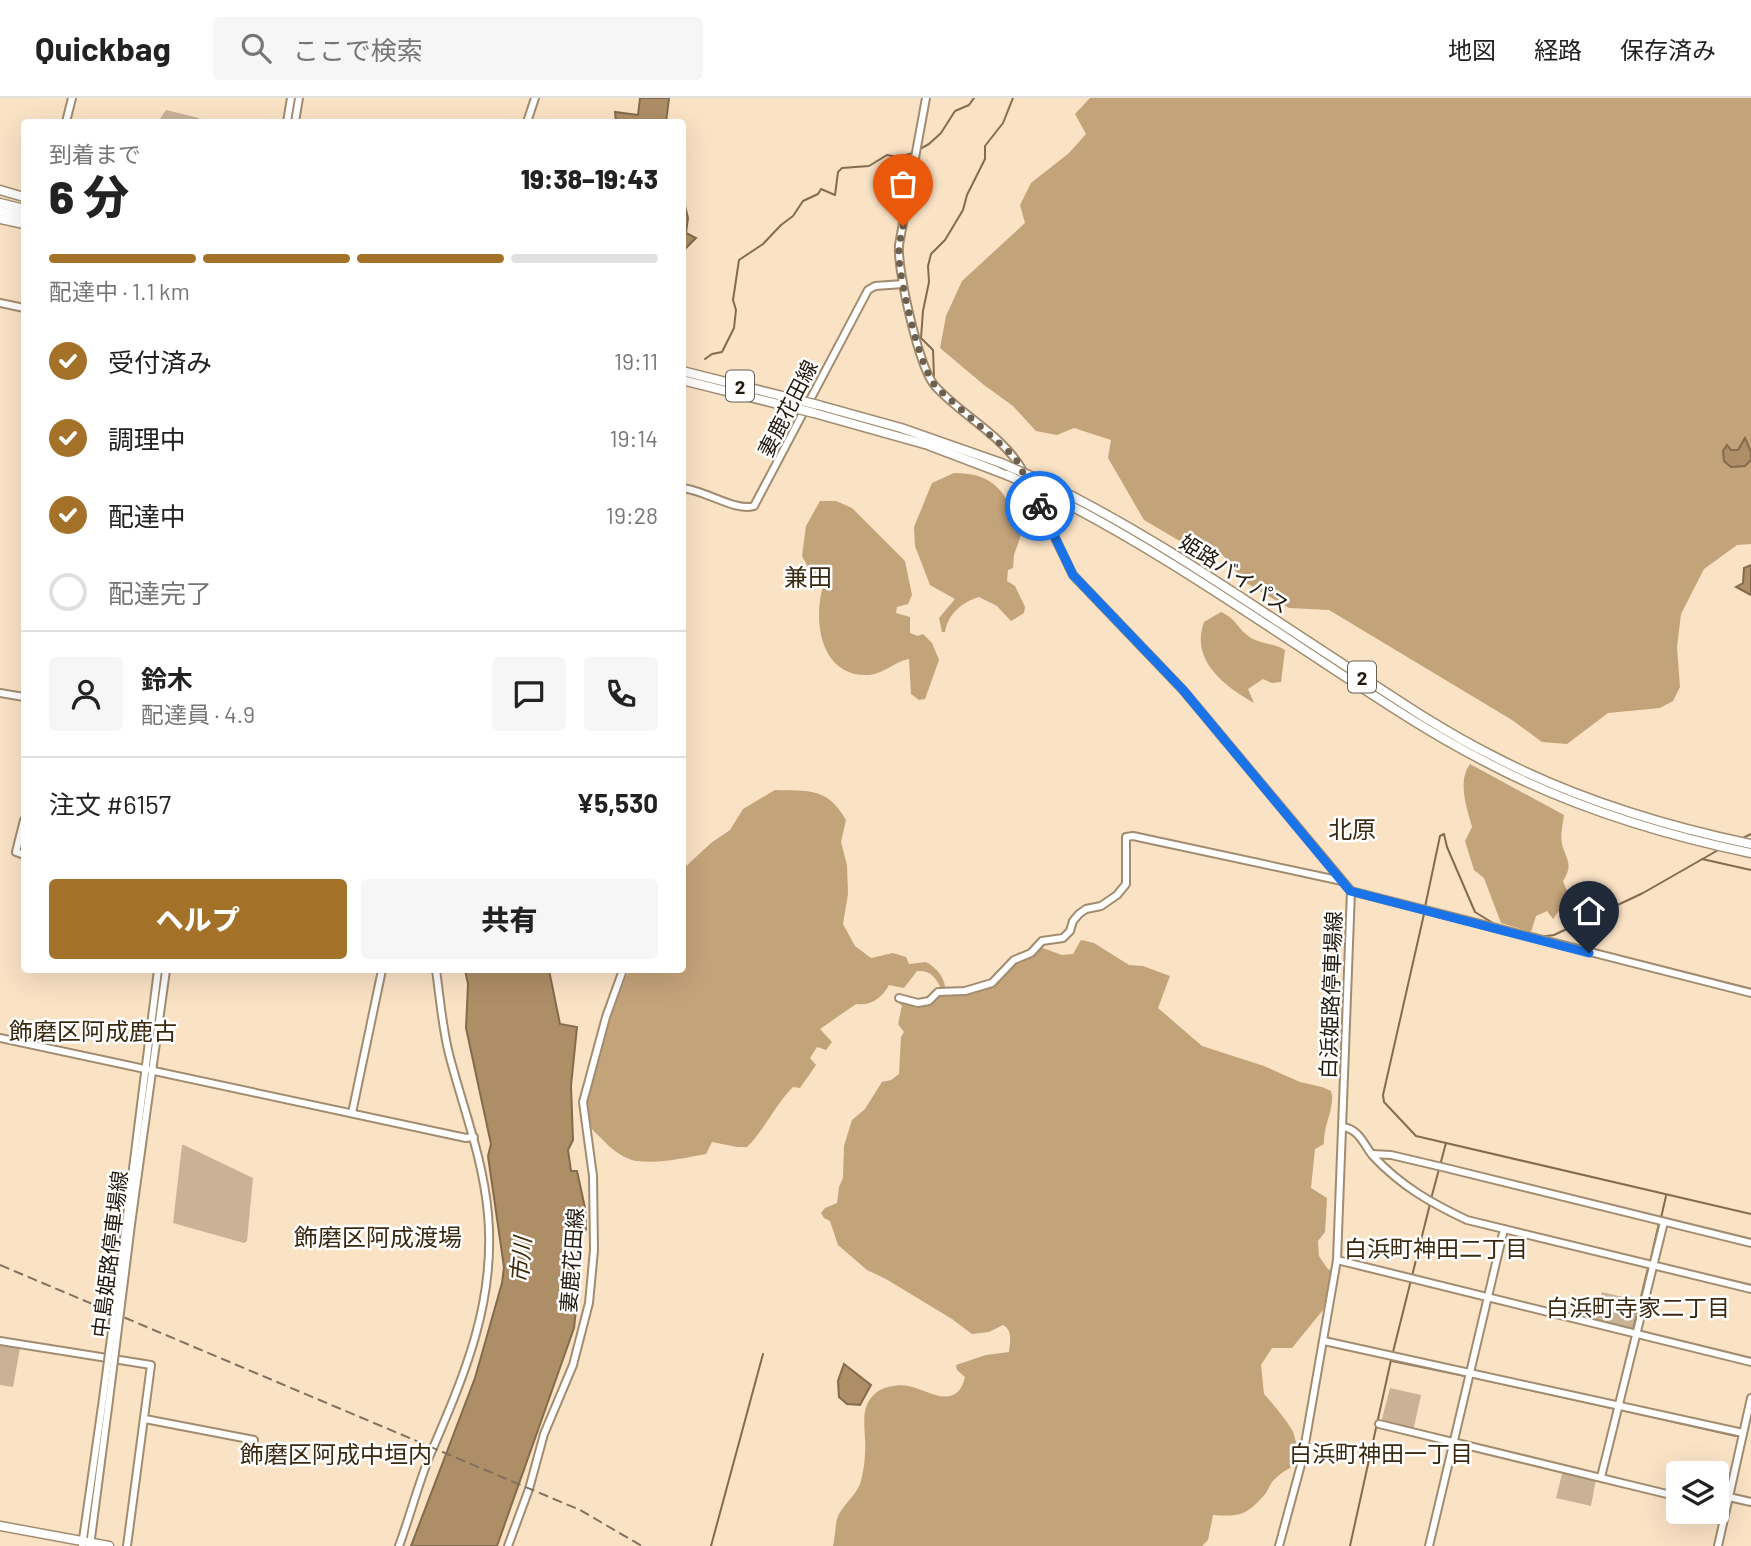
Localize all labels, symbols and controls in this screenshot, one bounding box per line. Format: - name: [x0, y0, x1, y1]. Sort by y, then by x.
- search box: [213, 17, 703, 80]
- text: Quickbag: [35, 28, 171, 68]
- icon: search: [237, 29, 275, 67]
- text: ここで検索: [293, 34, 423, 65]
- text: 地図: [1448, 35, 1496, 64]
- text: 経路: [1534, 35, 1582, 64]
- text: 保存済み: [1620, 35, 1716, 64]
- text: 到着まで: [49, 140, 141, 168]
- pin: [873, 154, 933, 226]
- text: 19:38–19:43: [521, 163, 658, 194]
- icon: bag: [884, 165, 922, 203]
- text: 6 分: [49, 168, 129, 223]
- text: 配達中 · 1.1 km: [49, 277, 190, 305]
- icon: check: [49, 342, 87, 380]
- text: 受付済み: [108, 346, 212, 377]
- text: 19:11: [614, 347, 658, 375]
- street label: 妻鹿花田線: [752, 356, 822, 460]
- road number: 2: [726, 370, 754, 402]
- icon: check: [49, 419, 87, 457]
- text: 調理中: [108, 423, 186, 454]
- text: 19:14: [609, 424, 658, 452]
- courier: [1005, 471, 1075, 541]
- icon: bike: [1021, 487, 1059, 525]
- icon: check: [49, 496, 87, 534]
- text: 配達中: [108, 500, 186, 531]
- text: 19:28: [606, 501, 658, 529]
- street label: 姫路バイパス: [1176, 528, 1294, 618]
- district label: 兼田: [784, 562, 832, 591]
- text: 配達完了: [108, 577, 212, 608]
- button: person: [49, 657, 123, 731]
- button: chat: [492, 657, 566, 731]
- button: phone: [584, 657, 658, 731]
- road number: 2: [1348, 662, 1376, 692]
- text: 鈴木: [141, 663, 193, 694]
- text: 配達員 · 4.9: [141, 700, 255, 728]
- text: ¥5,530: [576, 787, 658, 818]
- text: 注文 #6157: [49, 788, 171, 819]
- district label: 北原: [1328, 814, 1376, 843]
- button: ヘルプ: [49, 879, 347, 959]
- button: 共有: [361, 879, 658, 959]
- pin: [1559, 881, 1619, 953]
- icon: home: [1570, 892, 1608, 930]
- street label: 白浜姫路停車場線: [1315, 911, 1345, 1079]
- district label: 飾磨区阿成鹿古: [9, 1016, 177, 1045]
- street label: 中島姫路停車場線: [86, 1169, 132, 1339]
- street label: 妻鹿花田線: [555, 1207, 587, 1313]
- district label: 飾磨区阿成渡場: [294, 1222, 462, 1251]
- water label: 市川: [504, 1233, 536, 1284]
- district label: 白浜町神田二丁目: [1344, 1234, 1528, 1262]
- district label: 白浜町寺家二丁目: [1546, 1293, 1730, 1321]
- district label: 飾磨区阿成中垣内: [240, 1439, 432, 1468]
- district label: 白浜町神田一丁目: [1289, 1439, 1473, 1467]
- map controls: [1666, 1461, 1729, 1524]
- button: layers: [1666, 1461, 1729, 1524]

